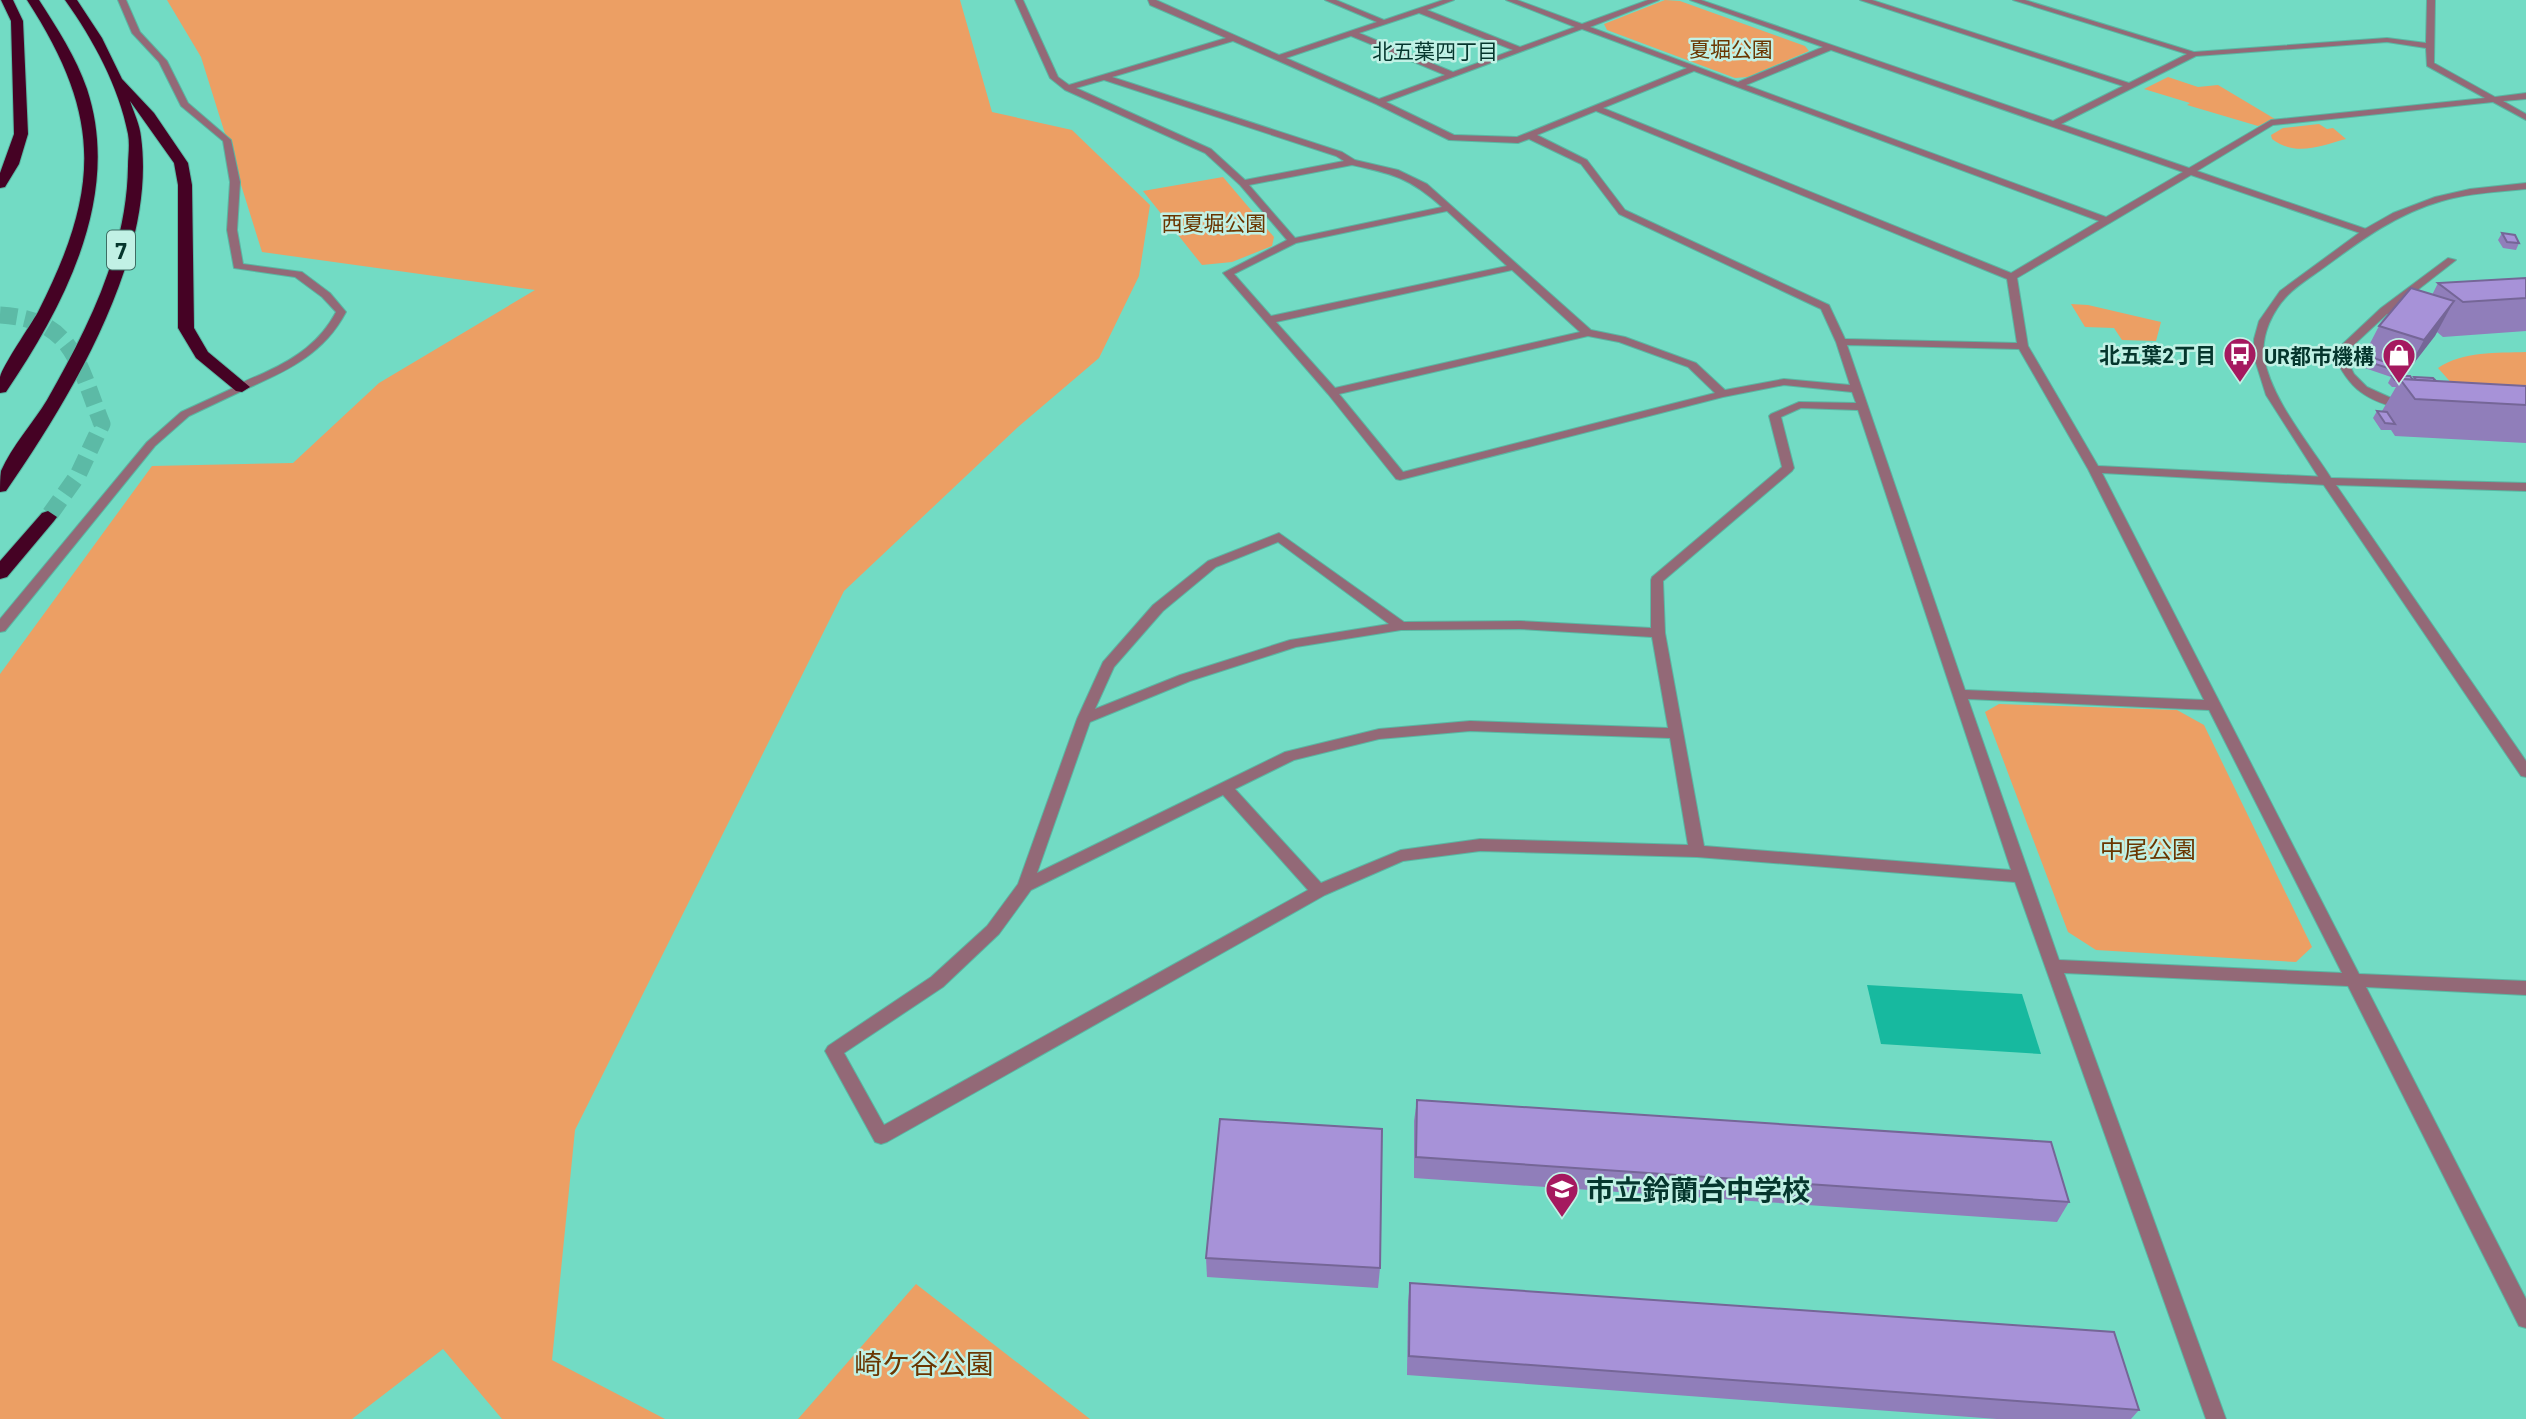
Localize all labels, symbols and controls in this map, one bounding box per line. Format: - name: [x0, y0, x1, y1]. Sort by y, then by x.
- park label: 夏堀公園: [1689, 36, 1773, 61]
- district label: 北五葉四丁目: [1372, 38, 1498, 63]
- park label: 西夏堀公園: [1162, 210, 1267, 235]
- road number: 7: [107, 230, 135, 270]
- bus stop icon: 北五葉2丁目: [2221, 335, 2259, 384]
- shop icon: UR都市機構: [2380, 336, 2418, 385]
- place label: 北五葉2丁目: [2099, 342, 2216, 367]
- place label: UR都市機構: [2264, 343, 2374, 368]
- park label: 中尾公園: [2100, 834, 2196, 863]
- school or university icon: 市立鈴蘭台中学校: [1543, 1170, 1581, 1219]
- place label: 市立鈴蘭台中学校: [1586, 1172, 1810, 1206]
- park label: 崎ケ谷公園: [854, 1346, 994, 1380]

